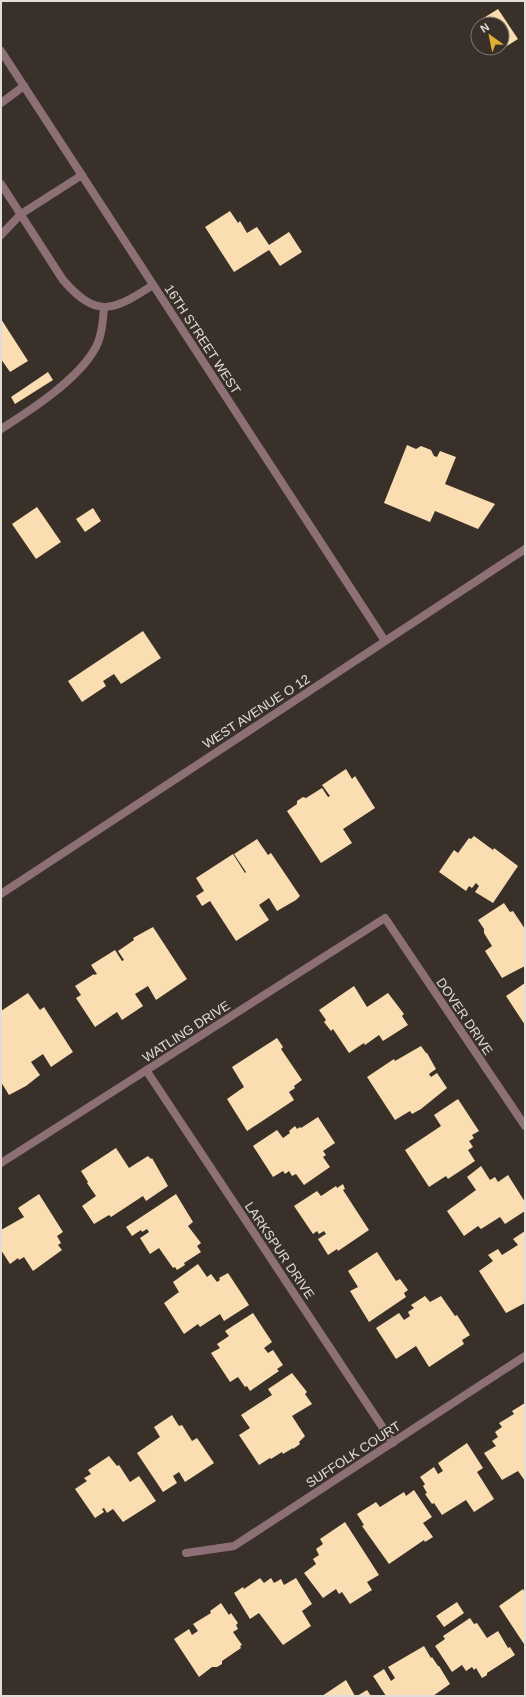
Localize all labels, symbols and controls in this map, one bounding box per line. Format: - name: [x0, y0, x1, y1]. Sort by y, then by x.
- north arrow: [470, 16, 510, 56]
- text: N: [478, 20, 491, 35]
- street label: 16TH STREET WEST: [162, 282, 244, 397]
- street label: WEST AVENUE O 12: [200, 671, 313, 752]
- street label: DOVER DRIVE: [433, 975, 496, 1058]
- street label: WATLING DRIVE: [140, 997, 233, 1065]
- street label: LARKSPUR DRIVE: [242, 1199, 318, 1302]
- street label: SUFFOLK COURT: [303, 1418, 403, 1491]

